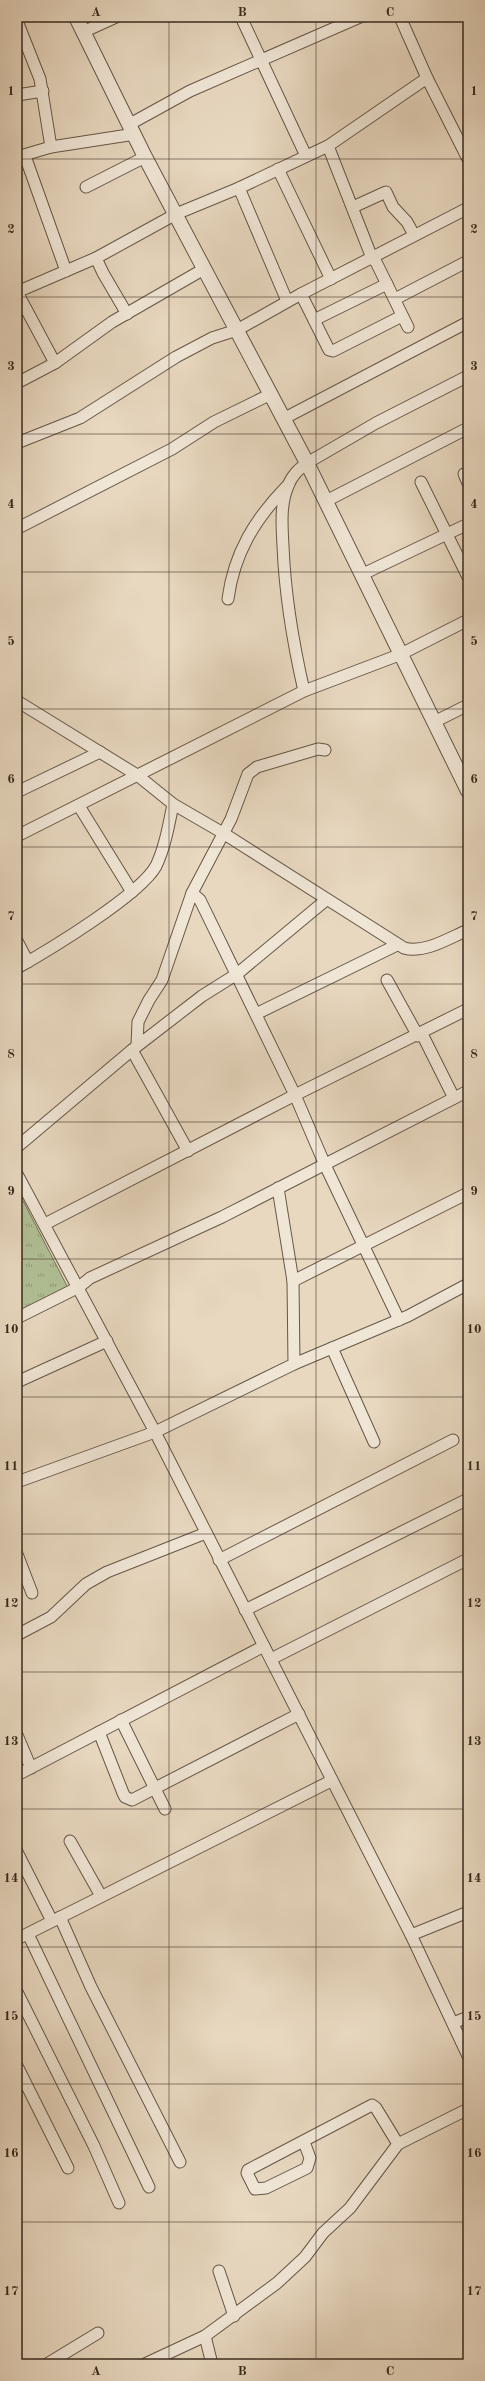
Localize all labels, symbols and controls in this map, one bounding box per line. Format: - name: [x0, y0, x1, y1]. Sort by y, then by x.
- text: A: [91, 6, 101, 19]
- text: B: [237, 6, 247, 19]
- text: C: [386, 6, 394, 19]
- text: 1: [7, 85, 15, 98]
- text: 1: [470, 85, 478, 98]
- text: 2: [7, 223, 15, 236]
- text: 2: [470, 223, 478, 236]
- text: 3: [7, 360, 15, 373]
- text: 3: [470, 360, 478, 373]
- text: 4: [7, 498, 15, 511]
- text: 4: [470, 498, 478, 511]
- text: 5: [7, 635, 15, 648]
- text: 5: [470, 635, 478, 648]
- text: 6: [7, 773, 15, 786]
- text: 6: [470, 773, 478, 786]
- text: 7: [7, 910, 15, 923]
- text: 7: [470, 910, 478, 923]
- text: 8: [7, 1048, 15, 1061]
- text: 8: [470, 1048, 478, 1061]
- text: 9: [7, 1185, 15, 1198]
- text: 9: [470, 1185, 478, 1198]
- text: 10: [3, 1323, 19, 1336]
- text: 10: [466, 1323, 482, 1336]
- text: 11: [3, 1460, 19, 1473]
- text: 11: [466, 1460, 482, 1473]
- text: 12: [3, 1597, 19, 1610]
- text: 12: [466, 1597, 482, 1610]
- text: 13: [3, 1735, 19, 1748]
- text: 13: [466, 1735, 482, 1748]
- text: 14: [3, 1872, 19, 1885]
- text: 14: [466, 1872, 482, 1885]
- text: 15: [3, 2010, 19, 2023]
- text: 15: [466, 2010, 482, 2023]
- text: 16: [3, 2147, 19, 2160]
- text: 16: [466, 2147, 482, 2160]
- text: 17: [3, 2285, 19, 2298]
- text: 17: [466, 2285, 482, 2298]
- text: A: [91, 2365, 101, 2378]
- text: B: [237, 2365, 247, 2378]
- text: C: [386, 2365, 394, 2378]

